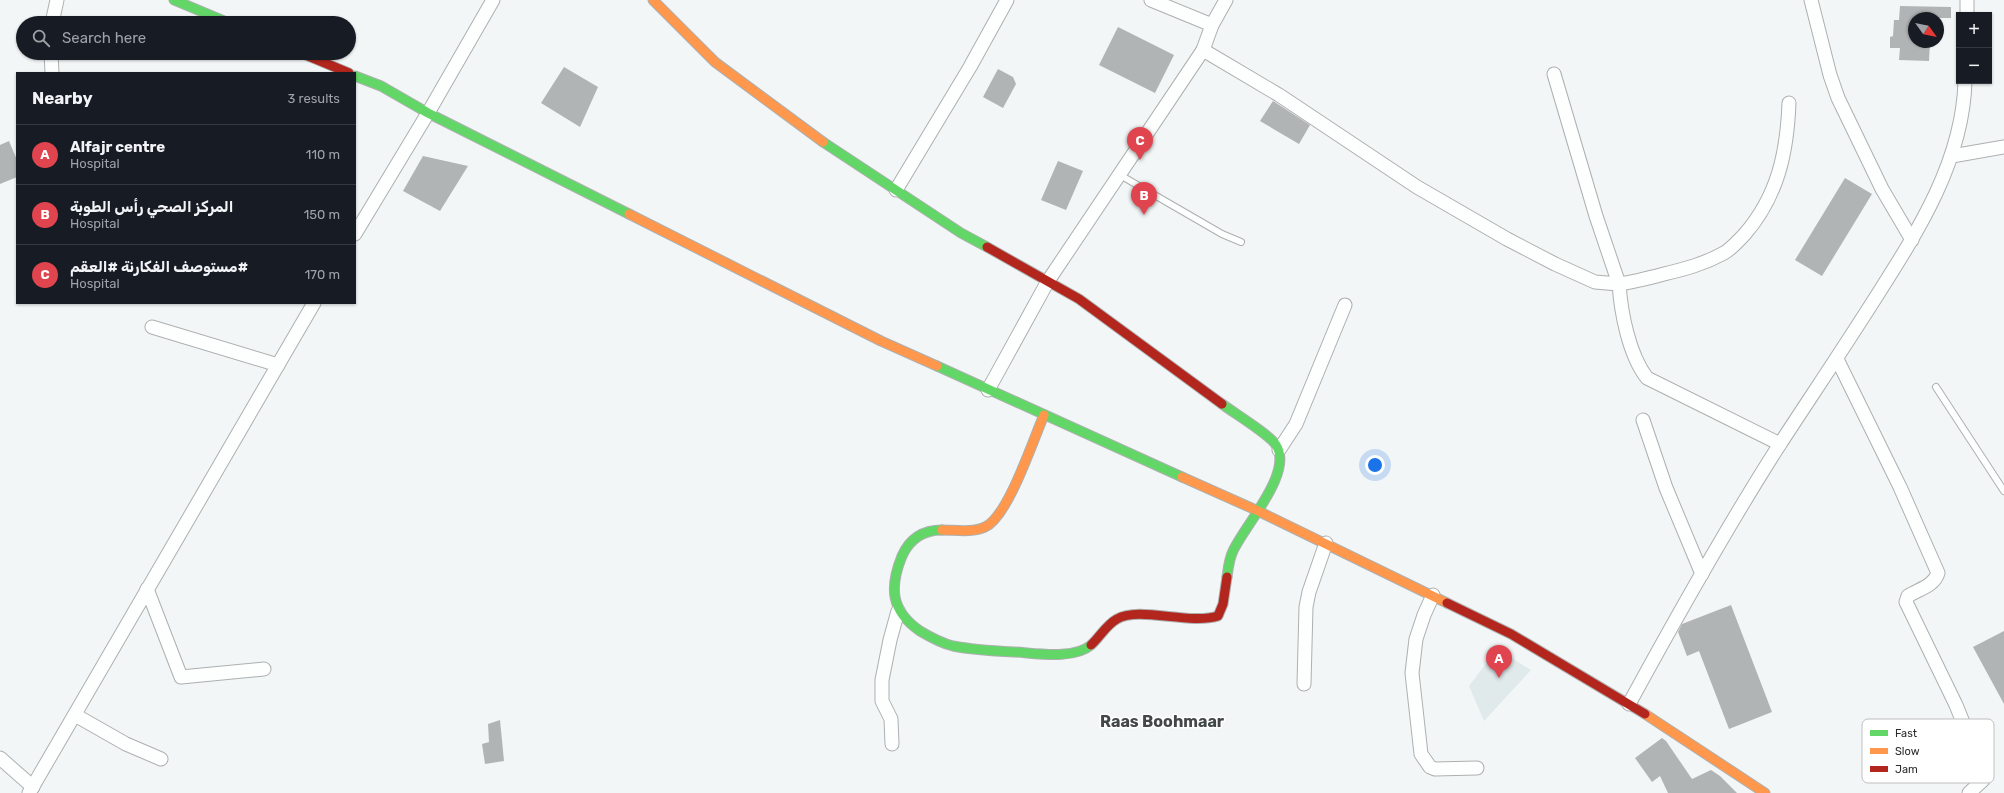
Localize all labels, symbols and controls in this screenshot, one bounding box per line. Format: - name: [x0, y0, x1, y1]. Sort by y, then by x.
- north arrow: [1908, 12, 1944, 48]
- map controls: [1956, 12, 1992, 84]
- button: +: [1956, 12, 1992, 48]
- search box: [16, 16, 356, 60]
- icon: search: [30, 27, 52, 49]
- text: Search here: [62, 29, 146, 47]
- button: −: [1956, 48, 1992, 84]
- text: Nearby: [32, 88, 93, 108]
- text: 3 results: [288, 91, 340, 106]
- pin: C: [1127, 127, 1153, 160]
- text: Alfajr centre: [70, 138, 165, 156]
- text: A: [40, 147, 50, 162]
- text: 110 m: [306, 147, 340, 162]
- text: Hospital: [70, 156, 120, 171]
- pin: B: [1131, 182, 1157, 215]
- text: المركز الصحي رأس الطوبة: [70, 198, 233, 216]
- text: B: [40, 207, 50, 222]
- text: 150 m: [304, 207, 340, 222]
- text: Hospital: [70, 216, 120, 231]
- text: مستوصف الفكارنة #العقم#: [70, 258, 248, 276]
- text: C: [40, 267, 50, 282]
- text: 170 m: [305, 267, 340, 282]
- text: Hospital: [70, 276, 120, 291]
- your location: [1365, 455, 1385, 475]
- pin: A: [1486, 645, 1512, 678]
- district label: Raas Boohmaar: [1100, 712, 1225, 731]
- legend: [1862, 719, 1994, 783]
- text: Fast: [1895, 727, 1918, 740]
- text: Slow: [1895, 745, 1920, 758]
- text: Jam: [1895, 763, 1918, 776]

